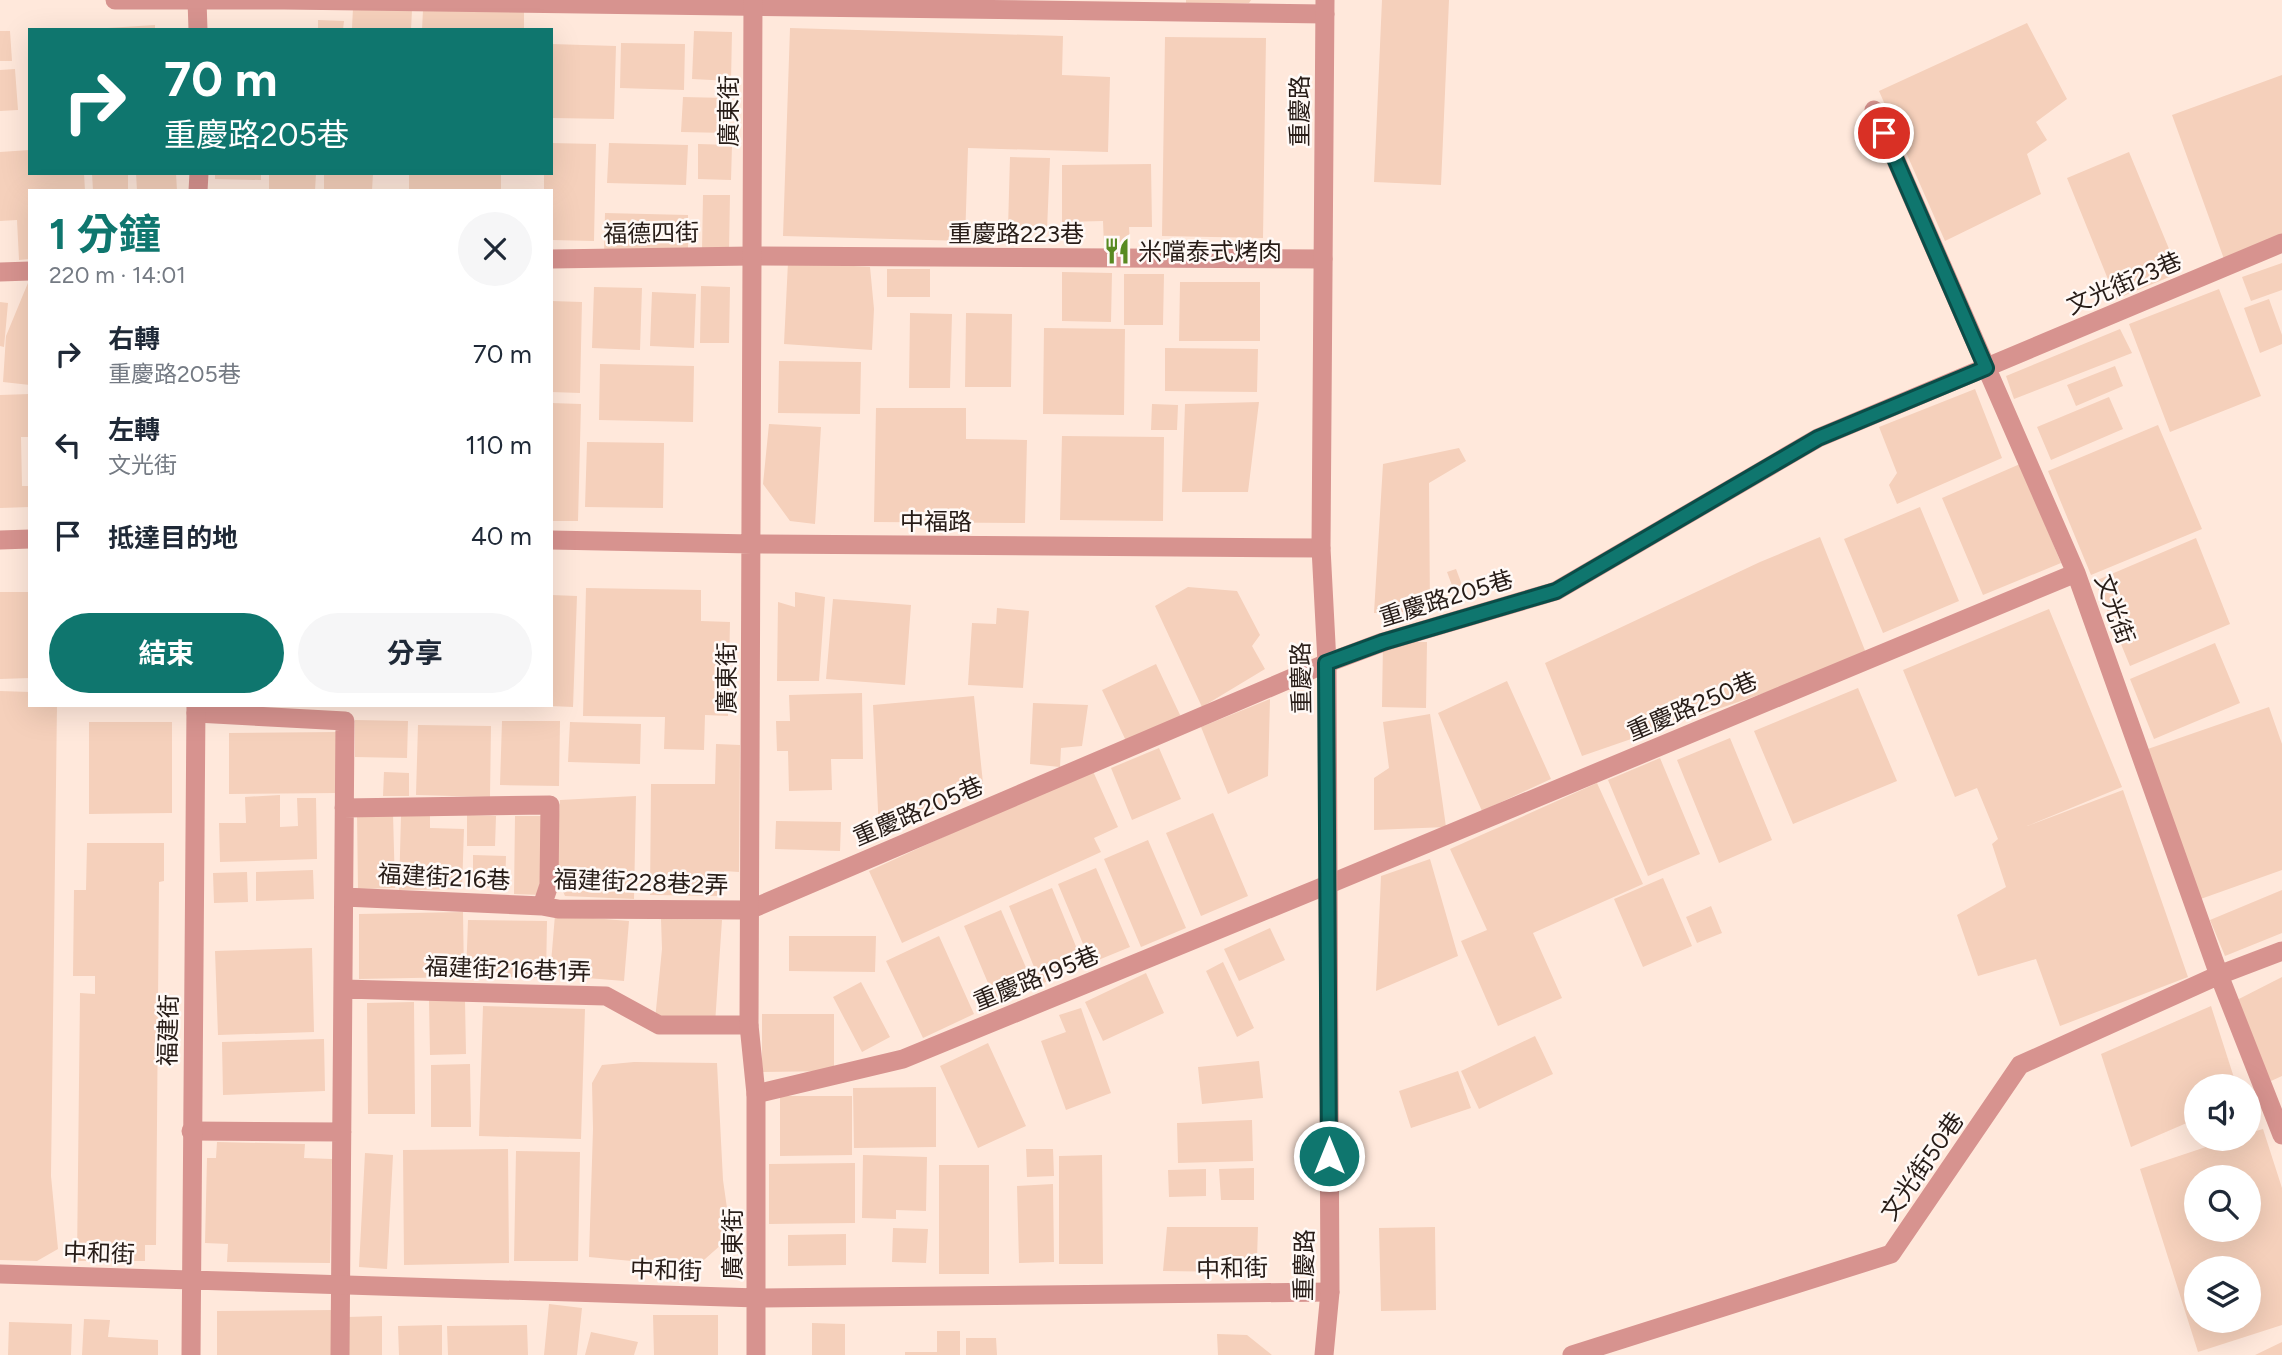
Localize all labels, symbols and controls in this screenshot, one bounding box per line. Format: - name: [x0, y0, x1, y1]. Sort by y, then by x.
- text: 70 m: [164, 49, 277, 108]
- icon: right: [49, 56, 140, 147]
- street label: 廣東街: [714, 75, 743, 147]
- street label: 重慶路: [1285, 75, 1314, 147]
- pin: [1854, 103, 1914, 163]
- icon: arrive: [1865, 114, 1903, 152]
- text: 重慶路205巷: [164, 116, 349, 154]
- text: 1 分鐘: [49, 209, 161, 260]
- button: close: [458, 212, 532, 286]
- street label: 福德四街: [603, 218, 699, 248]
- street label: 重慶路223巷: [948, 219, 1084, 248]
- restaurant icon: 米噹泰式烤肉: [1102, 236, 1132, 266]
- place label: 米噹泰式烤肉: [1138, 237, 1282, 266]
- street label: 文光街23巷: [2062, 246, 2186, 320]
- text: 220 m · 14:01: [49, 261, 186, 289]
- text: 右轉: [108, 323, 160, 355]
- icon: right: [49, 335, 87, 373]
- text: 70 m: [473, 338, 532, 370]
- text: 重慶路205巷: [108, 360, 241, 388]
- text: 左轉: [108, 414, 160, 446]
- icon: left: [49, 426, 87, 464]
- text: 110 m: [465, 429, 532, 461]
- text: 文光街: [108, 451, 177, 479]
- street label: 中福路: [900, 507, 972, 536]
- icon: arrive: [49, 517, 87, 555]
- text: 40 m: [471, 520, 532, 552]
- text: 抵達目的地: [108, 522, 238, 554]
- street label: 重慶路205巷: [1375, 564, 1517, 632]
- street label: 文光街: [2089, 570, 2141, 648]
- button: 結束: [49, 613, 284, 693]
- button: 分享: [298, 613, 532, 693]
- street label: 廣東街: [712, 642, 741, 714]
- street label: 重慶路: [1286, 642, 1316, 714]
- street label: 重慶路250巷: [1623, 666, 1761, 746]
- street label: 重慶路205巷: [849, 771, 987, 851]
- street label: 福建街216巷: [377, 859, 511, 895]
- street label: 福建街228巷2弄: [553, 864, 729, 900]
- street label: 重慶路195巷: [969, 940, 1103, 1016]
- street label: 福建街216巷1弄: [424, 952, 592, 986]
- street label: 福建街: [153, 994, 183, 1066]
- map controls: [2184, 1074, 2261, 1333]
- button: sound: [2184, 1074, 2261, 1151]
- street label: 文光街50巷: [1874, 1106, 1970, 1226]
- position arrow: [1292, 1119, 1366, 1193]
- button: search: [2184, 1165, 2261, 1242]
- street label: 廣東街: [718, 1208, 747, 1280]
- street label: 重慶路: [1289, 1229, 1319, 1301]
- street label: 中和街: [63, 1237, 135, 1269]
- street label: 中和街: [1196, 1253, 1268, 1283]
- street label: 中和街: [630, 1254, 702, 1286]
- button: layers: [2184, 1256, 2261, 1333]

